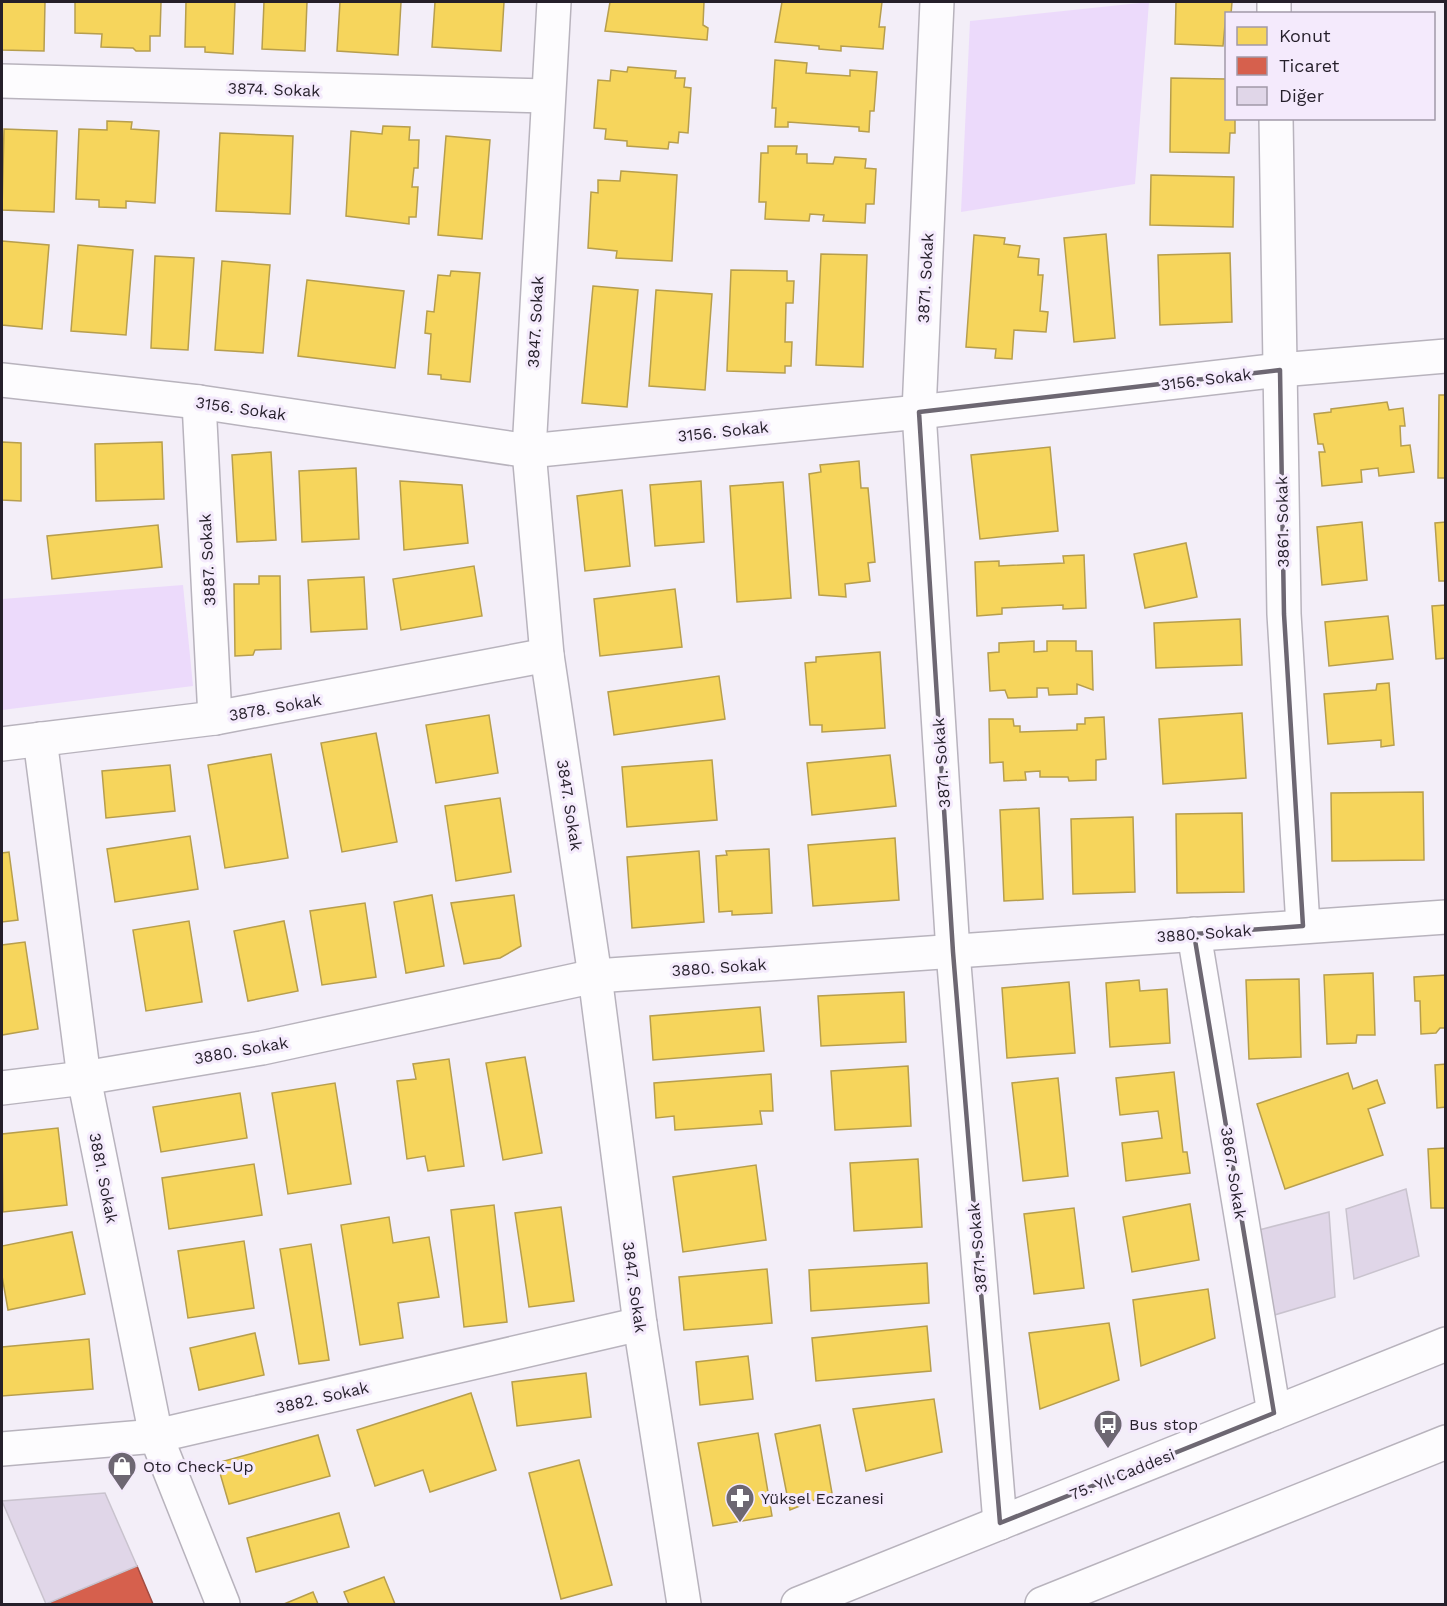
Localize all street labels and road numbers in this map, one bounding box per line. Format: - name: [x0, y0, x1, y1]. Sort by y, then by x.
- street label: 3874. Sokak: [227, 78, 321, 101]
- street label: 3871. Sokak: [914, 232, 937, 324]
- street label: 3847. Sokak: [524, 275, 547, 369]
- street label: 3156. Sokak: [1160, 365, 1252, 394]
- street label: 3156. Sokak: [194, 393, 287, 424]
- street label: 3156. Sokak: [677, 417, 769, 446]
- street label: 3861. Sokak: [1272, 476, 1293, 568]
- street label: 3887. Sokak: [196, 513, 219, 607]
- street label: 3878. Sokak: [227, 690, 323, 725]
- street label: 3871. Sokak: [929, 717, 954, 809]
- street label: 3847. Sokak: [553, 758, 586, 852]
- street label: 3880. Sokak: [1156, 921, 1252, 946]
- street label: 3880. Sokak: [671, 955, 767, 980]
- street label: 3880. Sokak: [193, 1033, 290, 1068]
- street label: 3867. Sokak: [1217, 1126, 1250, 1220]
- street label: 3881. Sokak: [85, 1131, 122, 1225]
- street label: 3871. Sokak: [964, 1202, 991, 1294]
- street label: 3847. Sokak: [619, 1240, 650, 1334]
- street label: 3882. Sokak: [274, 1378, 371, 1417]
- street label: 75. Yıl Caddesi: [1067, 1445, 1178, 1504]

